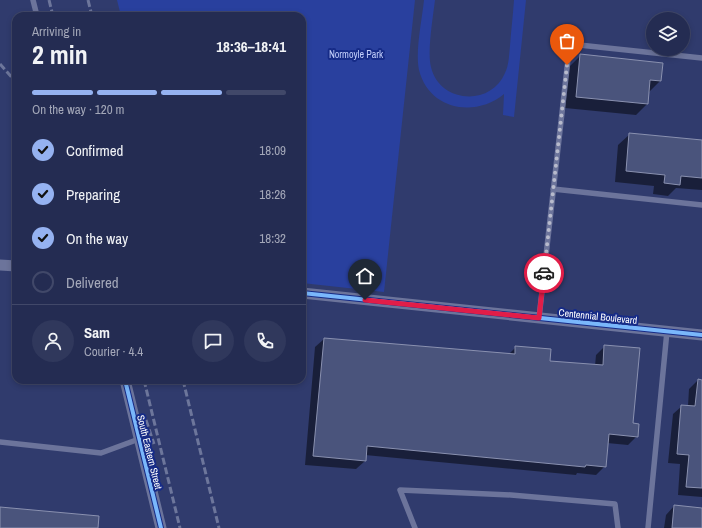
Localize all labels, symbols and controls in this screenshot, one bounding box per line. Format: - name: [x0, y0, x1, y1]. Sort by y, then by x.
- map controls: [646, 12, 690, 56]
- button: layers: [646, 12, 690, 56]
- text: Arriving in: [32, 23, 81, 40]
- pin: [550, 24, 584, 65]
- icon: bag: [556, 30, 578, 52]
- text: 18:36–18:41: [216, 36, 286, 57]
- text: 2 min: [32, 37, 88, 72]
- park label: Normoyle Park: [329, 48, 384, 61]
- text: On the way · 120 m: [32, 101, 124, 118]
- icon: check: [32, 139, 54, 161]
- text: Confirmed: [66, 140, 123, 161]
- text: 18:09: [259, 142, 286, 159]
- icon: check: [32, 183, 54, 205]
- text: Preparing: [66, 184, 120, 205]
- text: 18:26: [259, 186, 286, 203]
- icon: check: [32, 227, 54, 249]
- text: On the way: [66, 228, 128, 249]
- text: 18:32: [259, 230, 286, 247]
- courier: [524, 253, 564, 293]
- pin: [348, 259, 382, 300]
- icon: car: [533, 262, 555, 284]
- icon: home: [354, 265, 376, 287]
- text: Delivered: [66, 272, 119, 293]
- street label: Centennial Boulevard: [558, 306, 638, 327]
- button: person: [32, 320, 74, 362]
- button: chat: [192, 320, 234, 362]
- button: phone: [244, 320, 286, 362]
- text: Sam: [84, 322, 110, 343]
- text: Courier · 4.4: [84, 343, 143, 360]
- street label: South Eastern Street: [134, 414, 165, 491]

